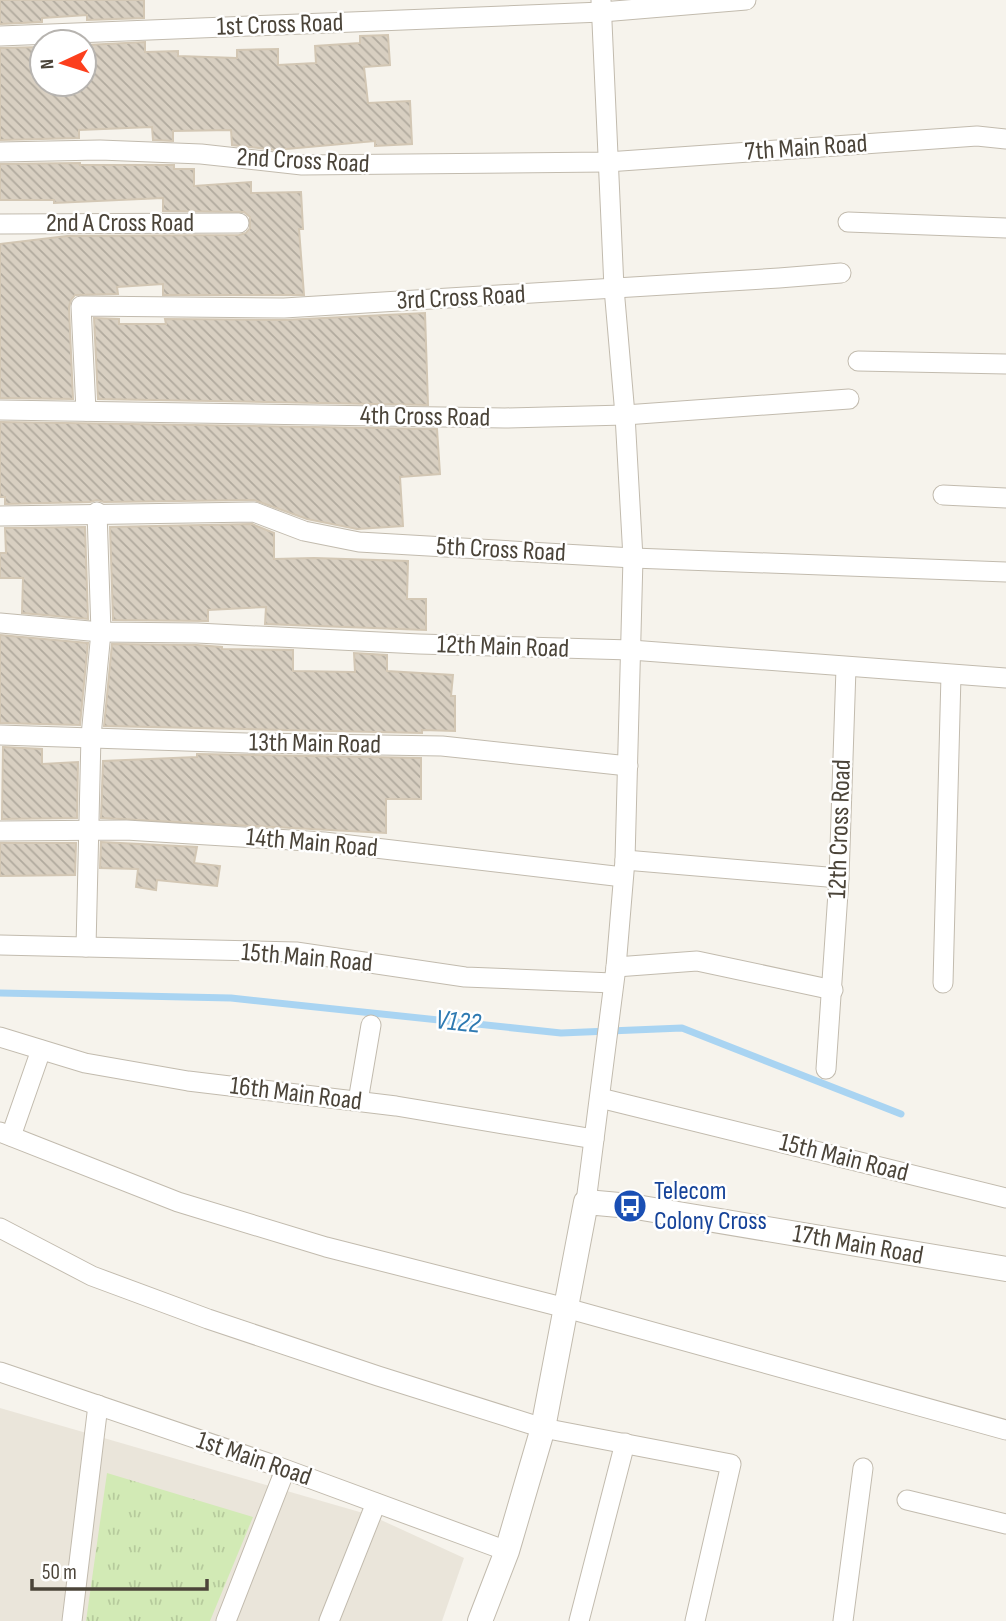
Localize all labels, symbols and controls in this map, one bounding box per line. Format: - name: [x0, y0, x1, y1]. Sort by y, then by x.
- street label: 1st Cross Road: [216, 7, 344, 43]
- north arrow: [28, 28, 98, 98]
- text: N: [36, 58, 59, 70]
- street label: 7th Main Road: [744, 128, 868, 168]
- street label: 2nd Cross Road: [236, 142, 370, 180]
- street label: 2nd A Cross Road: [46, 208, 194, 239]
- street label: 3rd Cross Road: [396, 279, 526, 317]
- street label: 4th Cross Road: [360, 400, 490, 434]
- street label: 5th Cross Road: [435, 531, 567, 569]
- street label: 12th Main Road: [436, 629, 570, 665]
- street label: 13th Main Road: [249, 727, 381, 761]
- street label: 12th Cross Road: [822, 759, 858, 899]
- street label: 14th Main Road: [245, 822, 379, 864]
- street label: 15th Main Road: [240, 937, 374, 979]
- water label: V122: [434, 1003, 483, 1041]
- street label: 16th Main Road: [228, 1071, 364, 1117]
- street label: 15th Main Road: [776, 1127, 912, 1189]
- place label: Telecom Colony Cross: [654, 1176, 767, 1237]
- bus stop icon: Telecom Colony Cross: [611, 1187, 649, 1225]
- street label: 17th Main Road: [790, 1218, 926, 1272]
- street label: 1st Main Road: [193, 1425, 315, 1493]
- scale bar: [32, 1548, 206, 1592]
- text: 50 m: [42, 1560, 77, 1585]

